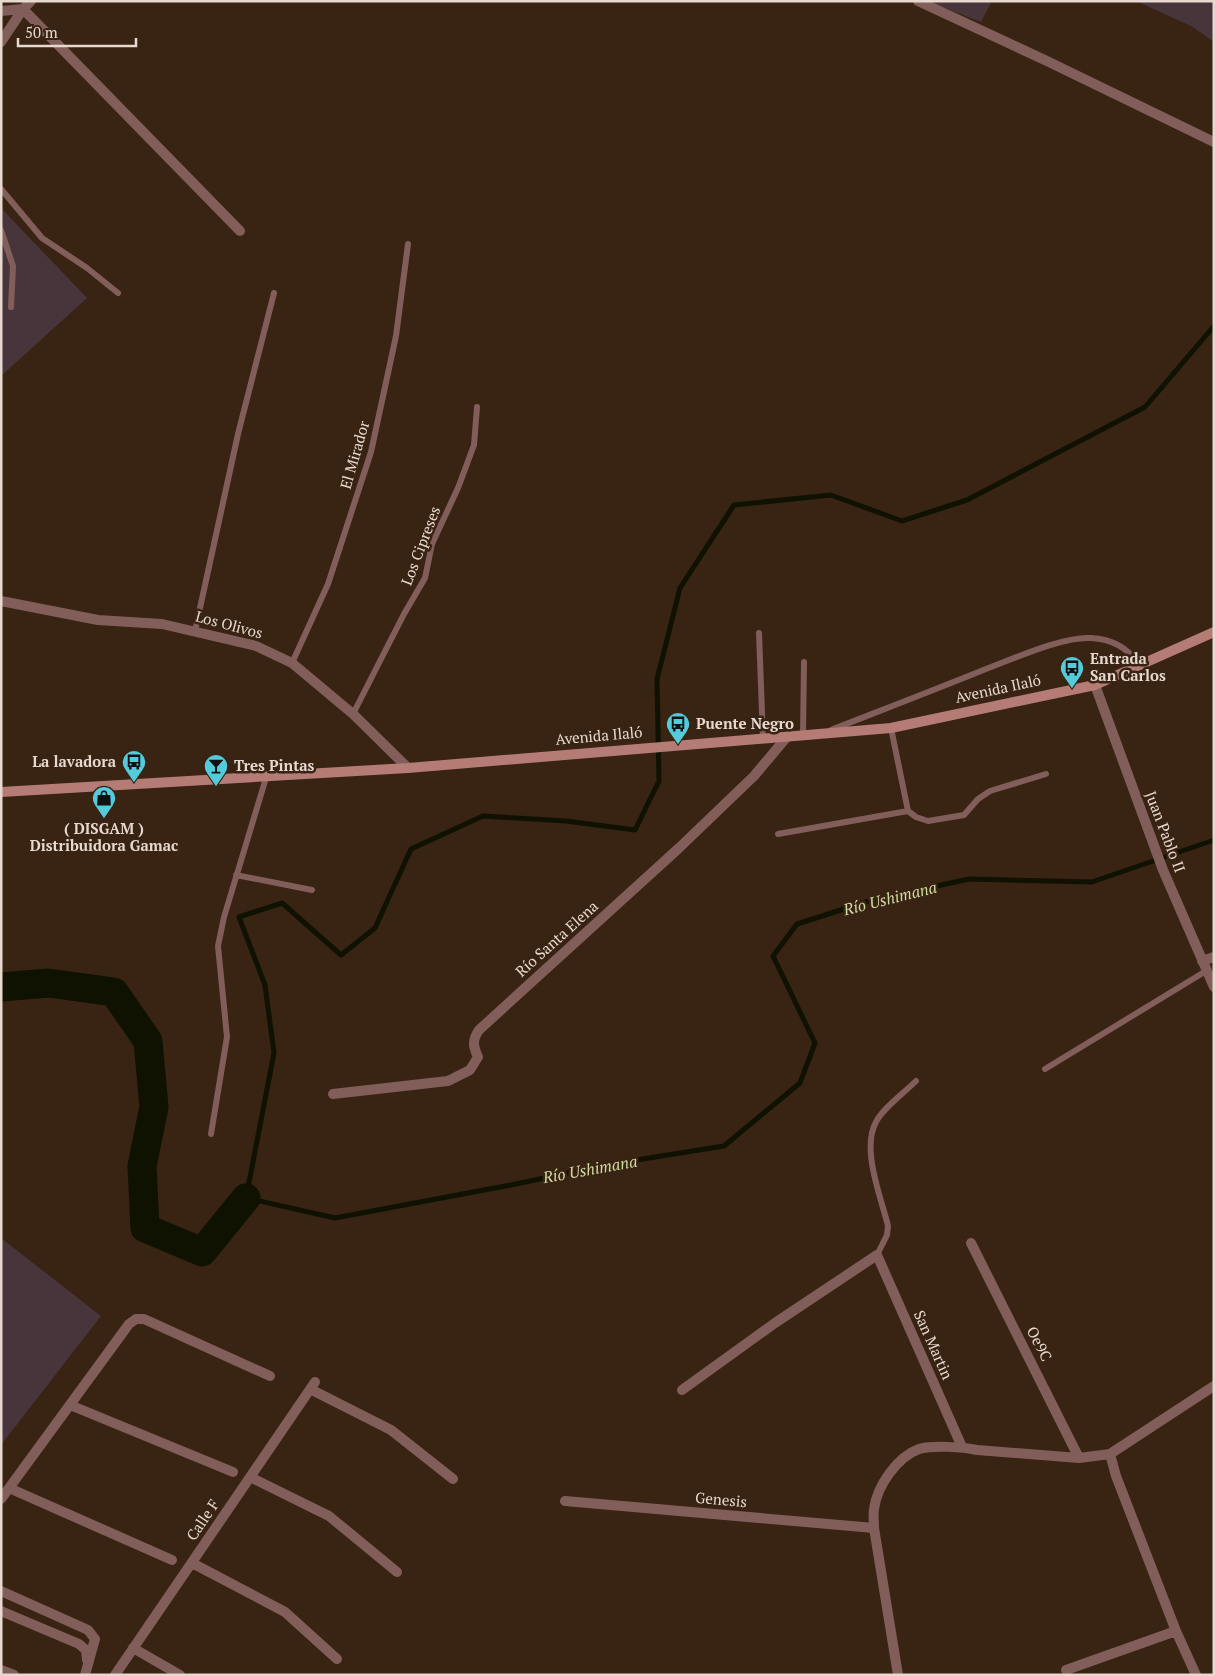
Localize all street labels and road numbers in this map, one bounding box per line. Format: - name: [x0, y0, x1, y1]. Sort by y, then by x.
- street label: El Mirador: [335, 418, 373, 491]
- street label: Los Cipreses: [396, 503, 444, 588]
- street label: Los Olivos: [193, 605, 265, 643]
- street label: Avenida Ilaló: [953, 669, 1043, 707]
- street label: Avenida Ilaló: [555, 721, 643, 749]
- street label: Juan Pablo II: [1141, 788, 1191, 875]
- street label: Río Santa Elena: [511, 896, 602, 981]
- street label: San Martin: [910, 1307, 958, 1382]
- street label: Oe9C: [1023, 1323, 1057, 1364]
- street label: Genesis: [694, 1487, 748, 1511]
- street label: Calle F: [181, 1495, 223, 1544]

